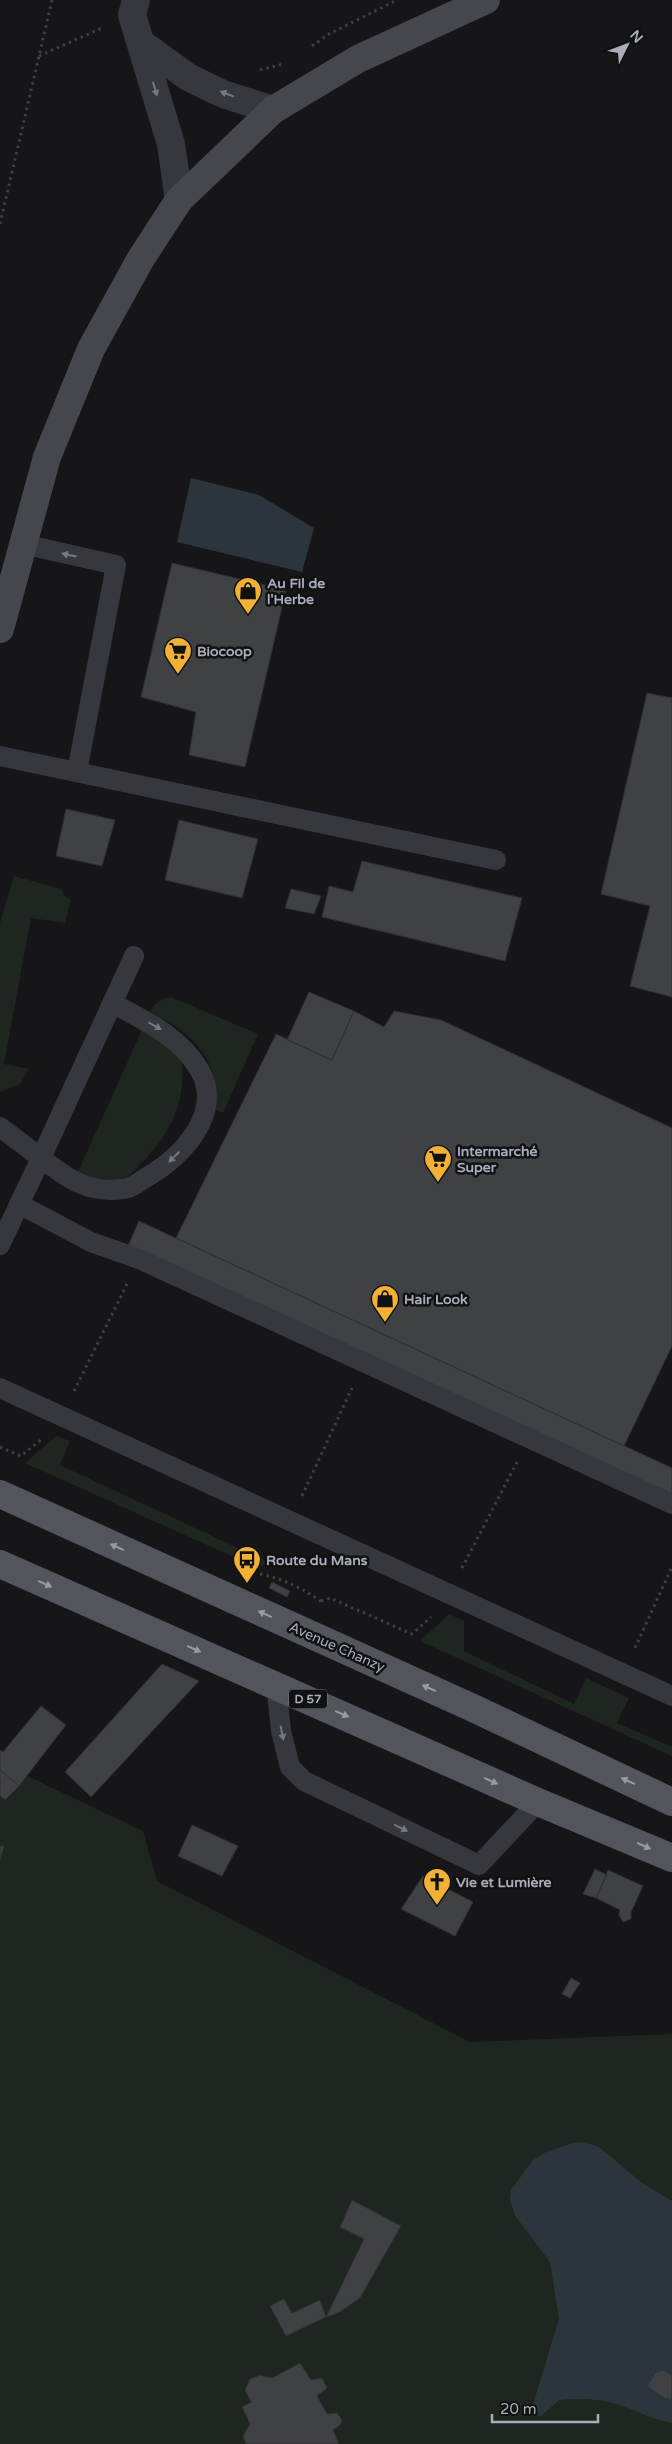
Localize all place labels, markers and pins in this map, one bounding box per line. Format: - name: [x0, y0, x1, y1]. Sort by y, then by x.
- place label: Au Fil de l'Herbe: [267, 575, 325, 608]
- shop icon: Au Fil de l'Herbe: [233, 576, 263, 615]
- supermarket icon: Biocoop: [163, 636, 193, 675]
- place label: Biocoop: [197, 643, 252, 660]
- place label: Intermarché Super: [457, 1143, 538, 1176]
- supermarket icon: Intermarché Super: [423, 1144, 453, 1183]
- shop icon: Hair Look: [370, 1284, 400, 1323]
- place label: Hair Look: [404, 1291, 468, 1308]
- bus stop icon: Route du Mans: [232, 1545, 262, 1584]
- place label: Route du Mans: [266, 1552, 368, 1569]
- church icon: Vie et Lumière: [422, 1867, 452, 1906]
- place label: Vie et Lumière: [456, 1874, 552, 1891]

